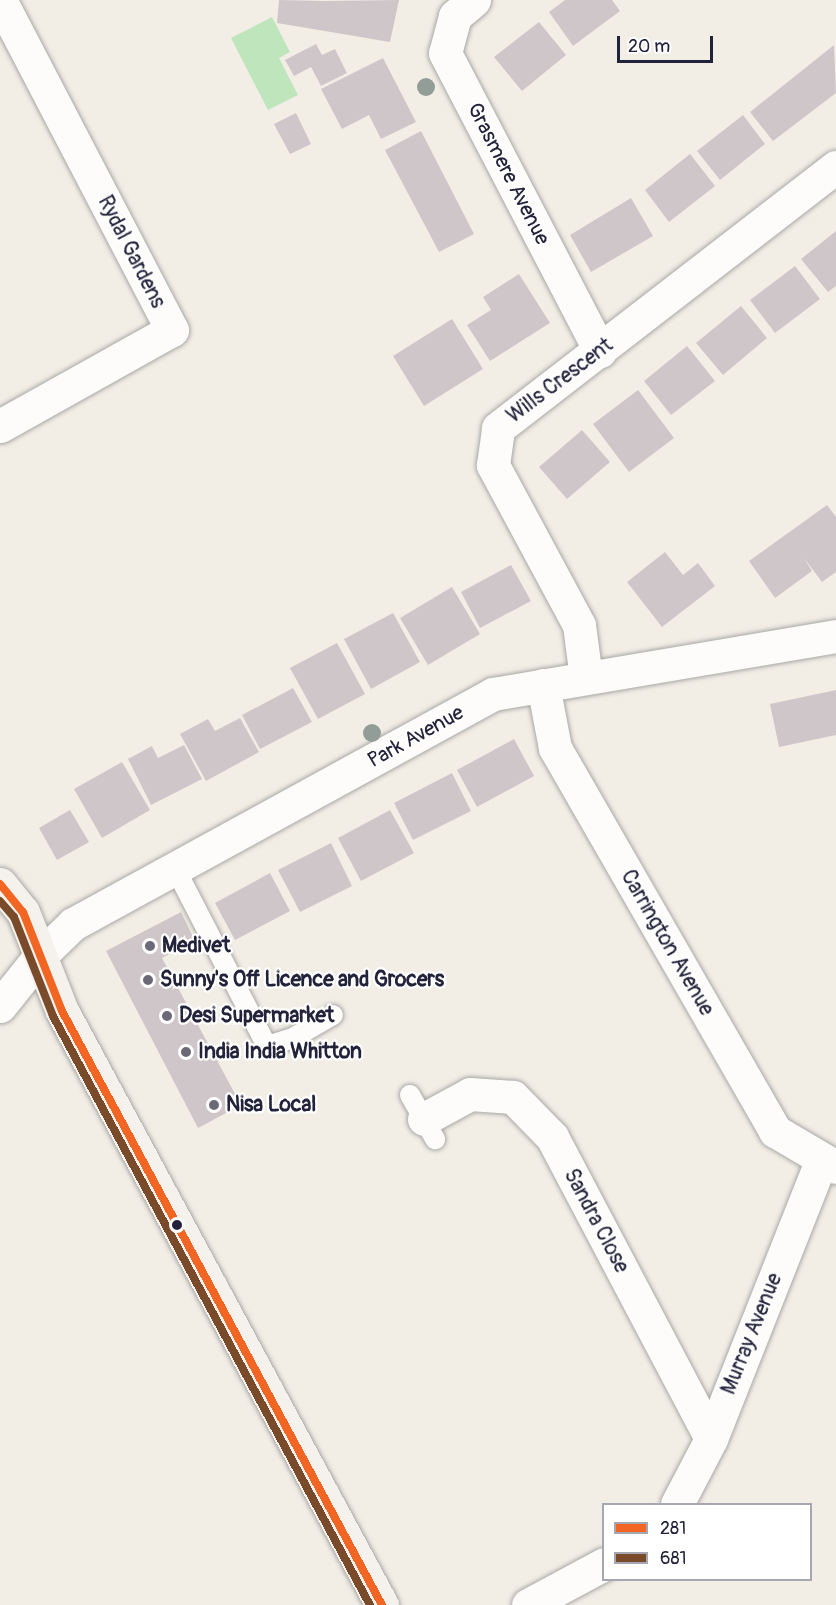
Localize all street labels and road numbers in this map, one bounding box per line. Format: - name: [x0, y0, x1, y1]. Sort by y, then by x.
- street label: Grasmere Avenue: [461, 99, 555, 249]
- street label: Rydal Gardens: [92, 192, 170, 312]
- street label: Wills Crescent: [502, 333, 618, 429]
- street label: Park Avenue: [364, 700, 468, 774]
- street label: Carrington Avenue: [615, 866, 719, 1020]
- street label: Sandra Close: [558, 1165, 634, 1277]
- street label: Murray Avenue: [716, 1270, 788, 1398]

